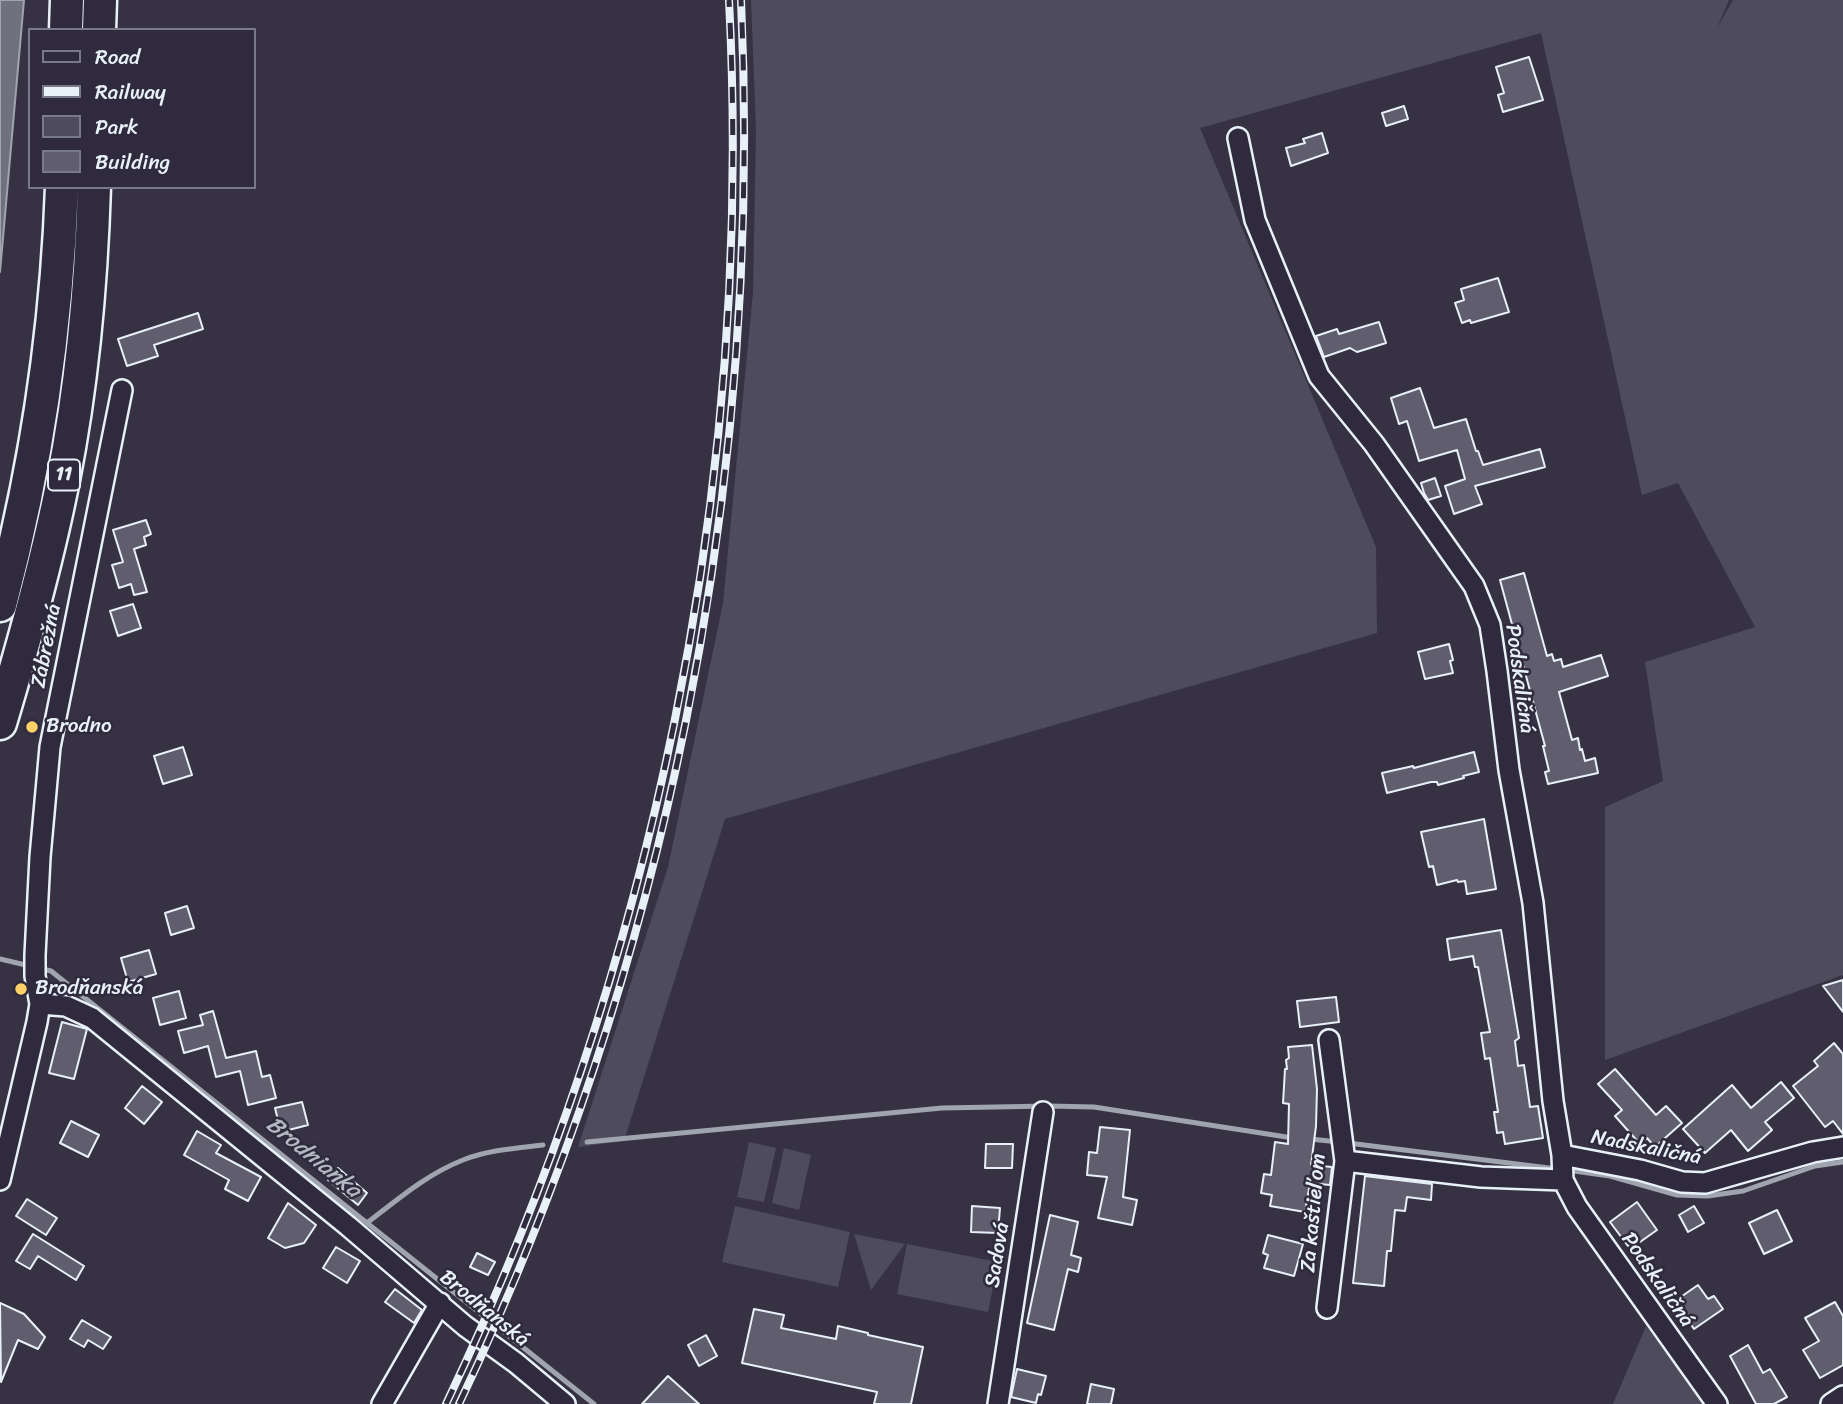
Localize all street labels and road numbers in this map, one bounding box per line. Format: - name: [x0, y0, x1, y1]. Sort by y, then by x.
- road number: 11: [48, 460, 80, 490]
- street label: Zábrežná: [27, 602, 67, 690]
- street label: Podskaličná: [1499, 623, 1539, 735]
- street label: Nadskaličná: [1589, 1125, 1703, 1171]
- street label: Za kaštieľom: [1296, 1152, 1332, 1274]
- street label: Sadová: [980, 1221, 1016, 1289]
- street label: Podskaličná: [1615, 1228, 1699, 1332]
- street label: Brodňanská: [434, 1265, 534, 1353]

